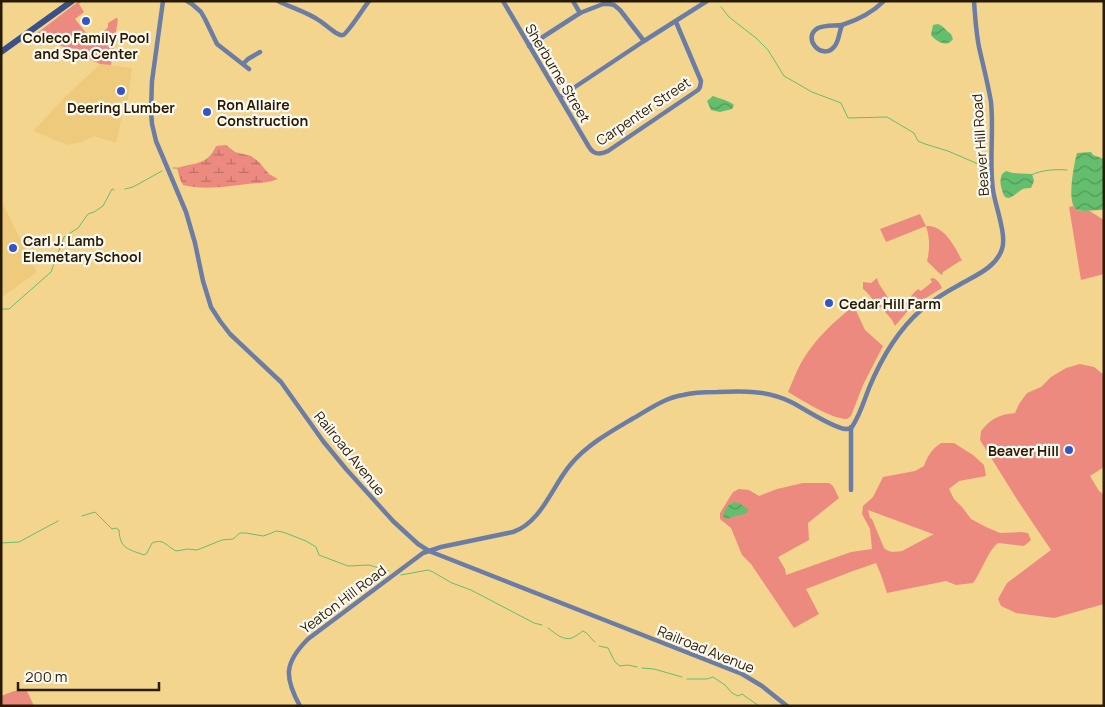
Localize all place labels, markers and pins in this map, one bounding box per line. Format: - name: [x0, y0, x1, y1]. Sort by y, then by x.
- marker: Coleco Family Pool and Spa Center: [80, 15, 92, 27]
- place label: Coleco Family Pool and Spa Center: [23, 28, 149, 63]
- marker: Deering Lumber: [115, 85, 127, 97]
- place label: Ron Allaire Construction: [217, 95, 308, 130]
- place label: Deering Lumber: [67, 98, 175, 117]
- marker: Ron Allaire Construction: [201, 106, 213, 118]
- place label: Carl J. Lamb Elemetary School: [23, 231, 142, 266]
- marker: Carl J. Lamb Elemetary School: [7, 242, 19, 254]
- place label: Cedar Hill Farm: [839, 294, 941, 313]
- marker: Cedar Hill Farm: [823, 297, 835, 309]
- place label: Beaver Hill: [988, 441, 1059, 460]
- marker: Beaver Hill: [1063, 444, 1075, 456]

